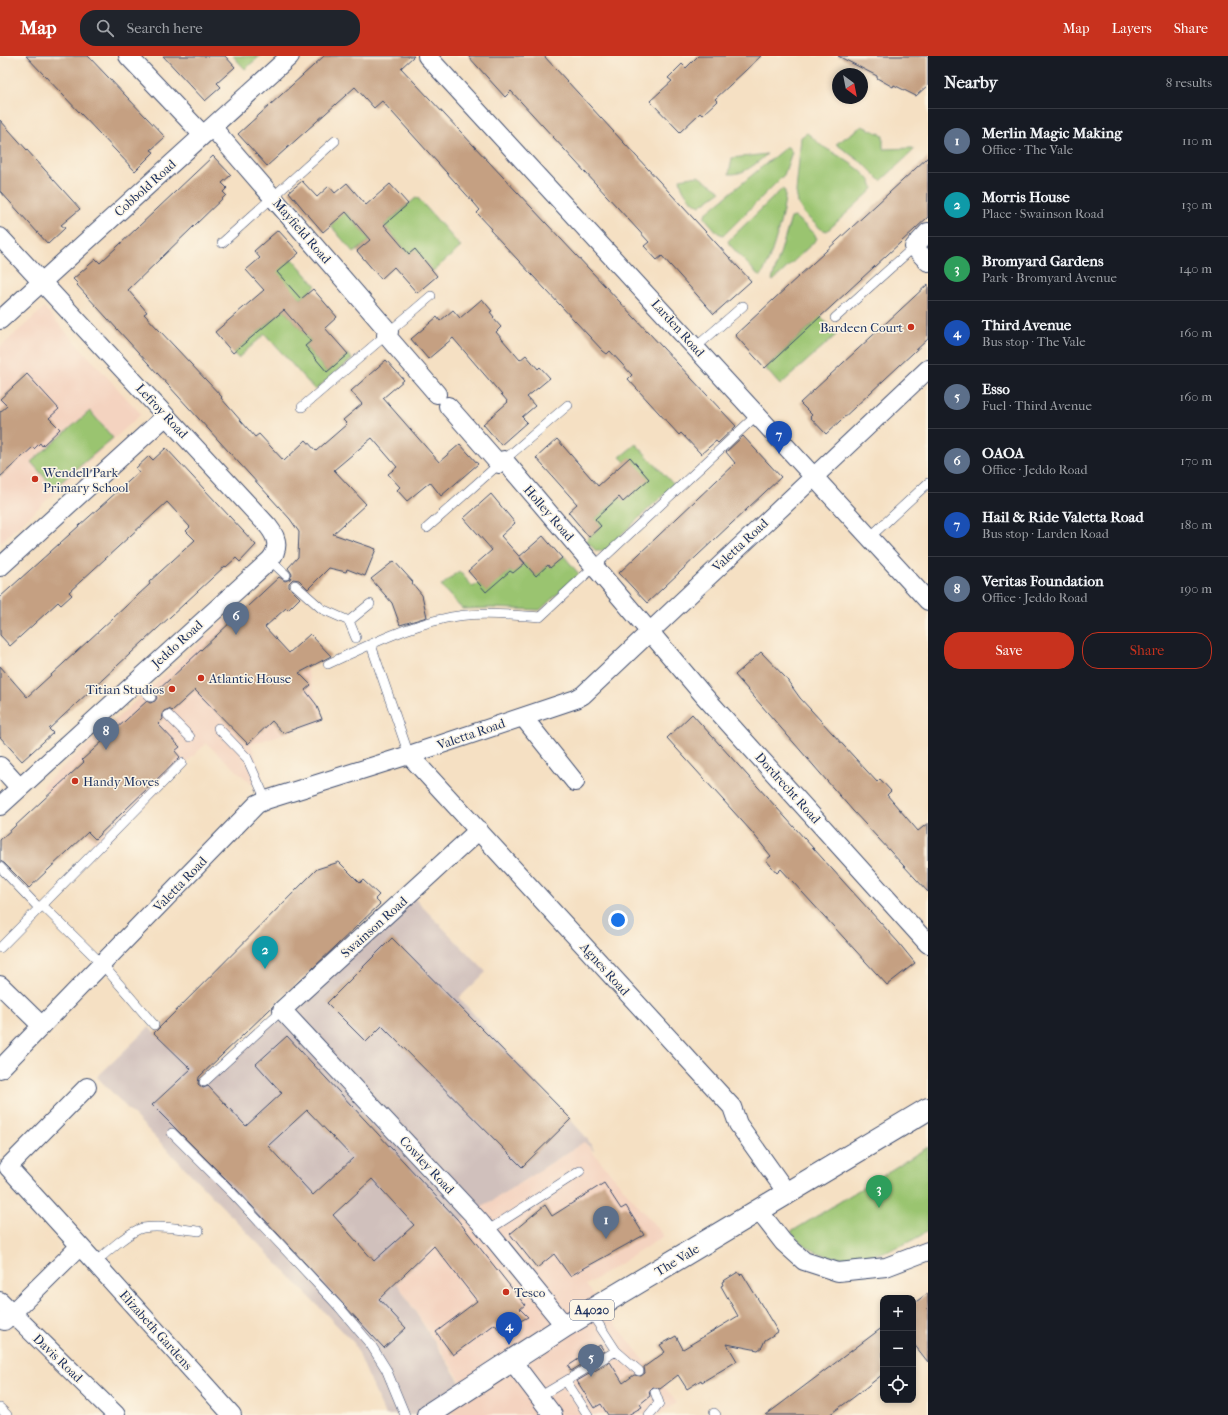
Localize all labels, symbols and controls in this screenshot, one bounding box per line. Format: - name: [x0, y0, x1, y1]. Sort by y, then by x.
- search box: [80, 10, 360, 46]
- text: Map: [20, 17, 56, 39]
- icon: search: [94, 17, 116, 39]
- text: Search here: [126, 19, 203, 37]
- text: Map: [1063, 20, 1090, 37]
- text: Layers: [1112, 20, 1152, 37]
- text: Share: [1174, 20, 1208, 37]
- north arrow: [832, 68, 868, 104]
- text: Nearby: [944, 72, 998, 92]
- text: 8 results: [1166, 75, 1212, 90]
- text: Merlin Magic Making: [982, 124, 1122, 142]
- text: 1: [955, 133, 959, 148]
- text: 110 m: [1182, 133, 1212, 148]
- text: Office · The Vale: [982, 142, 1073, 157]
- street label: Cobbold Road: [111, 156, 180, 220]
- text: Morris House: [982, 188, 1070, 206]
- street label: Mayfield Road: [270, 196, 335, 267]
- text: 2: [954, 197, 960, 212]
- text: 130 m: [1181, 197, 1212, 212]
- text: Place · Swainson Road: [982, 206, 1104, 221]
- text: Bromyard Gardens: [982, 252, 1104, 270]
- text: 3: [954, 261, 960, 276]
- text: 140 m: [1179, 261, 1212, 276]
- text: Park · Bromyard Avenue: [982, 270, 1117, 285]
- street label: Larden Road: [648, 296, 708, 360]
- text: Third Avenue: [982, 316, 1071, 334]
- place label: Bardeen Court: [820, 320, 903, 335]
- marker: Bardeen Court: [906, 322, 916, 332]
- text: 4: [953, 325, 961, 340]
- text: 160 m: [1180, 325, 1212, 340]
- text: Bus stop · The Vale: [982, 334, 1086, 349]
- text: Esso: [982, 380, 1010, 398]
- street label: Lefroy Road: [133, 381, 192, 442]
- text: 5: [954, 389, 960, 404]
- text: 160 m: [1180, 389, 1212, 404]
- text: Fuel · Third Avenue: [982, 398, 1092, 413]
- pin: 7: [766, 421, 792, 454]
- text: OAOA: [982, 444, 1024, 462]
- text: 6: [953, 453, 961, 468]
- text: 170 m: [1180, 453, 1212, 468]
- text: Office · Jeddo Road: [982, 462, 1088, 477]
- place label: Wendell Park Primary School: [42, 465, 129, 495]
- marker: Wendell Park Primary School: [30, 474, 40, 484]
- street label: Holley Road: [521, 482, 578, 544]
- text: Hail & Ride Valetta Road: [982, 508, 1144, 526]
- street label: Valetta Road: [708, 515, 772, 575]
- text: 7: [954, 517, 960, 532]
- text: 180 m: [1180, 517, 1212, 532]
- text: Bus stop · Larden Road: [982, 526, 1109, 541]
- text: Veritas Foundation: [982, 572, 1104, 590]
- text: 8: [954, 581, 960, 596]
- text: 190 m: [1180, 581, 1212, 596]
- text: Office · Jeddo Road: [982, 590, 1088, 605]
- pin: 6: [223, 602, 249, 635]
- street label: Jeddo Road: [148, 617, 206, 671]
- button: Save: [944, 632, 1074, 669]
- button: Share: [1082, 632, 1212, 669]
- place label: Atlantic House: [208, 671, 292, 686]
- marker: Atlantic House: [196, 673, 206, 683]
- place label: Titian Studios: [86, 682, 164, 697]
- marker: Titian Studios: [167, 684, 177, 694]
- street label: Valetta Road: [434, 715, 508, 753]
- pin: 8: [93, 717, 119, 750]
- street label: Dordrecht Road: [752, 750, 824, 827]
- place label: Handy Moves: [83, 774, 159, 789]
- marker: Handy Moves: [70, 776, 80, 786]
- street label: Valetta Road: [149, 853, 211, 915]
- street label: Swainson Road: [338, 893, 411, 961]
- your location: [608, 910, 628, 930]
- pin: 2: [252, 936, 278, 969]
- street label: Agnes Road: [577, 939, 633, 999]
- street label: Cowley Road: [397, 1133, 458, 1197]
- pin: 3: [866, 1175, 892, 1208]
- pin: 1: [593, 1206, 619, 1239]
- street label: The Vale: [652, 1241, 702, 1279]
- place label: Tesco: [514, 1285, 546, 1300]
- street label: Elizabeth Gardens: [116, 1287, 196, 1373]
- marker: Tesco: [501, 1287, 511, 1297]
- map controls: [880, 1295, 916, 1403]
- button: +: [880, 1295, 916, 1331]
- road number: A4020: [570, 1300, 614, 1320]
- pin: 4: [496, 1312, 522, 1345]
- street label: Davis Road: [30, 1331, 86, 1386]
- button: −: [880, 1331, 916, 1367]
- pin: 5: [578, 1344, 604, 1377]
- button: locate: [880, 1367, 916, 1403]

